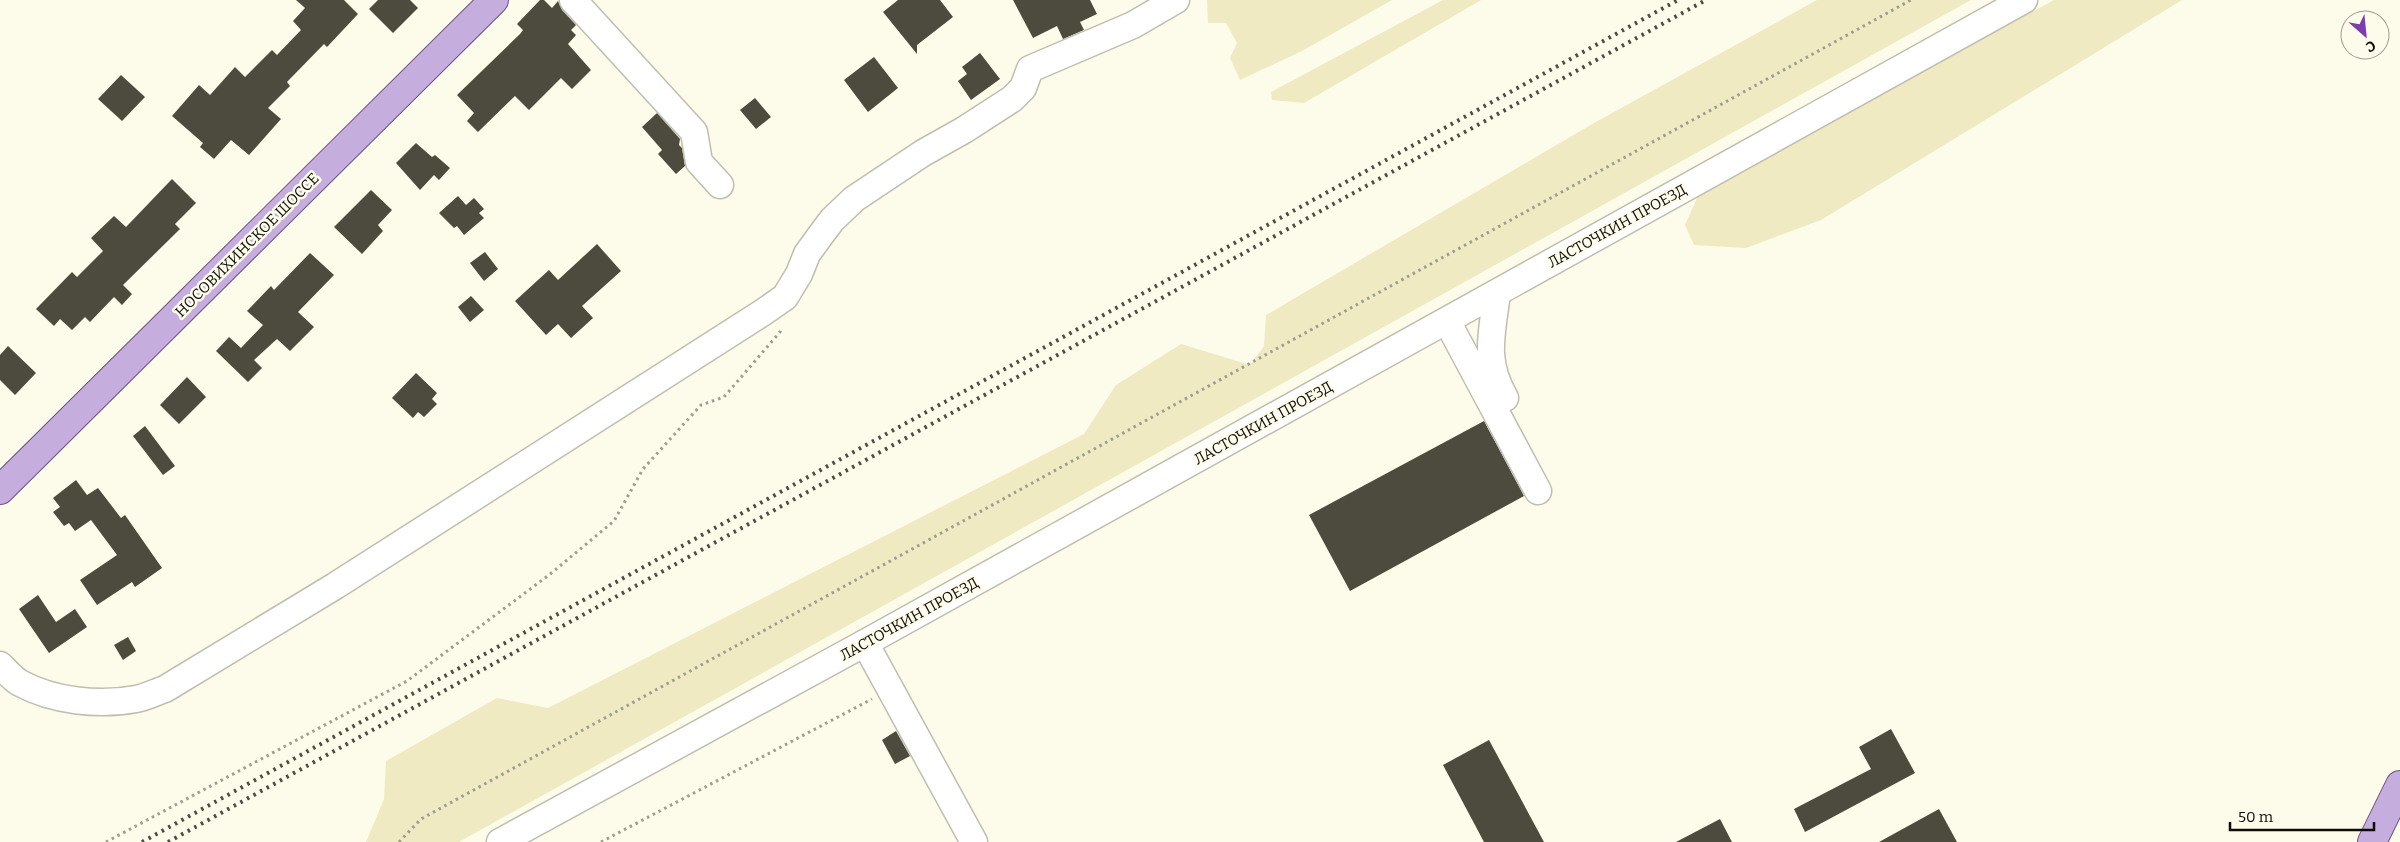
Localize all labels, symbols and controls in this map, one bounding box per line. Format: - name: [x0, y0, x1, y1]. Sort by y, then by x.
- north arrow: [2340, 10, 2390, 60]
- text: С: [2363, 37, 2378, 56]
- street label: НОСОВИХИНСКОЕ ШОССЕ: [171, 169, 323, 321]
- street label: ЛАСТОЧКИН ПРОЕЗД: [1545, 180, 1689, 272]
- street label: ЛАСТОЧКИН ПРОЕЗД: [1191, 377, 1335, 469]
- street label: ЛАСТОЧКИН ПРОЕЗД: [837, 573, 981, 665]
- scale bar: [2230, 800, 2374, 832]
- text: 50 m: [2238, 808, 2274, 826]

